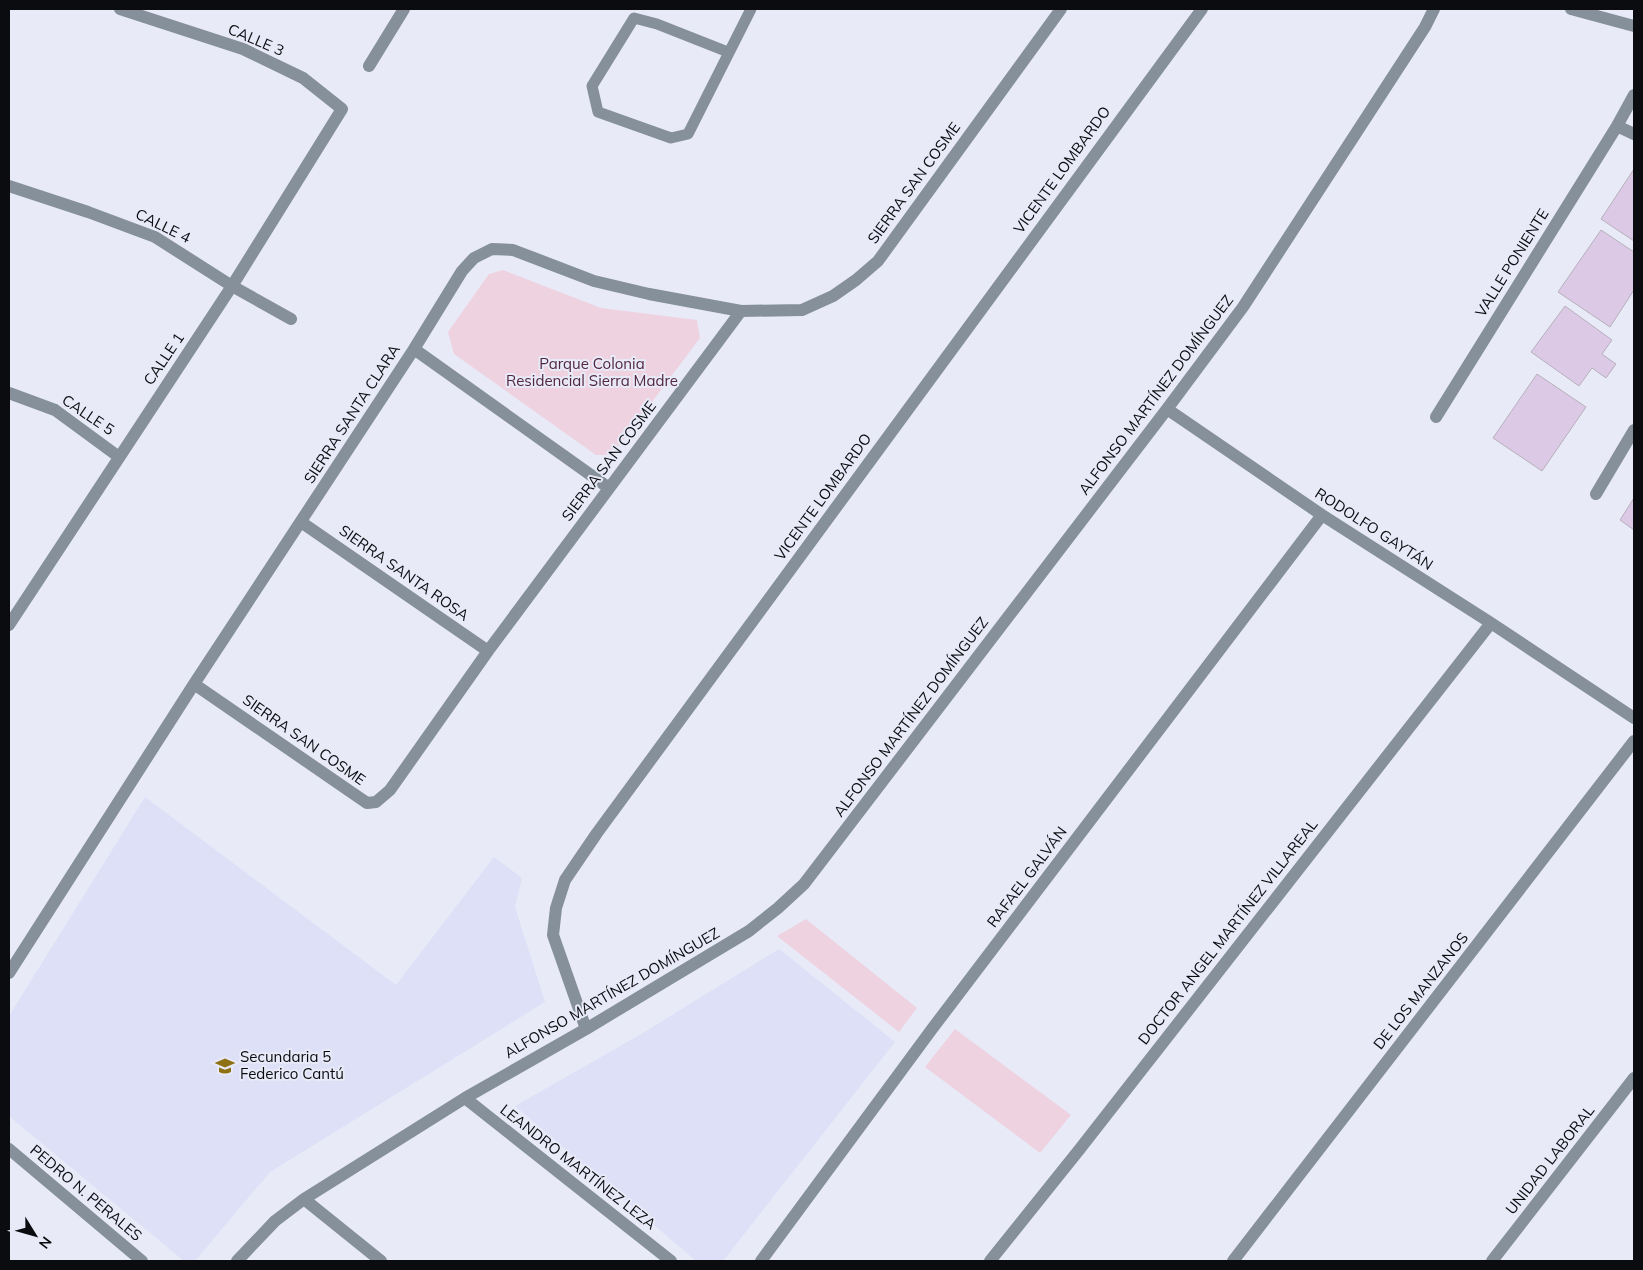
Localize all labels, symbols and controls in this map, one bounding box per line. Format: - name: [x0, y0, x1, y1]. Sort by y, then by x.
- street label: CALLE 3: [225, 19, 287, 60]
- street label: VICENTE LOMBARDO: [1009, 102, 1114, 237]
- street label: SIERRA SAN COSME: [863, 118, 964, 247]
- street label: CALLE 4: [132, 204, 194, 247]
- street label: VALLE PONIENTE: [1471, 205, 1553, 320]
- street label: ALFONSO MARTÍNEZ DOMÍNGUEZ: [1074, 291, 1237, 498]
- street label: CALLE 1: [139, 329, 188, 389]
- street label: SIERRA SANTA CLARA: [299, 340, 404, 487]
- park label: Parque Colonia Residencial Sierra Madre: [506, 354, 678, 390]
- street label: CALLE 5: [58, 390, 118, 439]
- street label: SIERRA SAN COSME: [557, 397, 660, 525]
- street label: VICENTE LOMBARDO: [770, 429, 875, 564]
- street label: RODOLFO GAYTÁN: [1312, 483, 1437, 574]
- street label: SIERRA SANTA ROSA: [336, 521, 473, 625]
- street label: ALFONSO MARTÍNEZ DOMÍNGUEZ: [829, 613, 992, 820]
- street label: SIERRA SAN COSME: [239, 690, 370, 789]
- street label: DOCTOR ANGEL MARTÍNEZ VILLAREAL: [1134, 815, 1322, 1048]
- street label: RAFAEL GALVÁN: [983, 823, 1071, 931]
- street label: ALFONSO MARTÍNEZ DOMÍNGUEZ: [501, 923, 723, 1062]
- street label: DE LOS MANZANOS: [1369, 928, 1472, 1053]
- place label: Secundaria 5 Federico Cantú: [240, 1047, 344, 1083]
- school or university icon: Secundaria 5 Federico Cantú: [214, 1055, 236, 1077]
- street label: LEANDRO MARTÍNEZ LEZA: [497, 1100, 660, 1233]
- street label: UNIDAD LABORAL: [1501, 1101, 1598, 1218]
- street label: PEDRO N. PERALES: [27, 1141, 145, 1245]
- north arrow: [10, 1210, 60, 1260]

